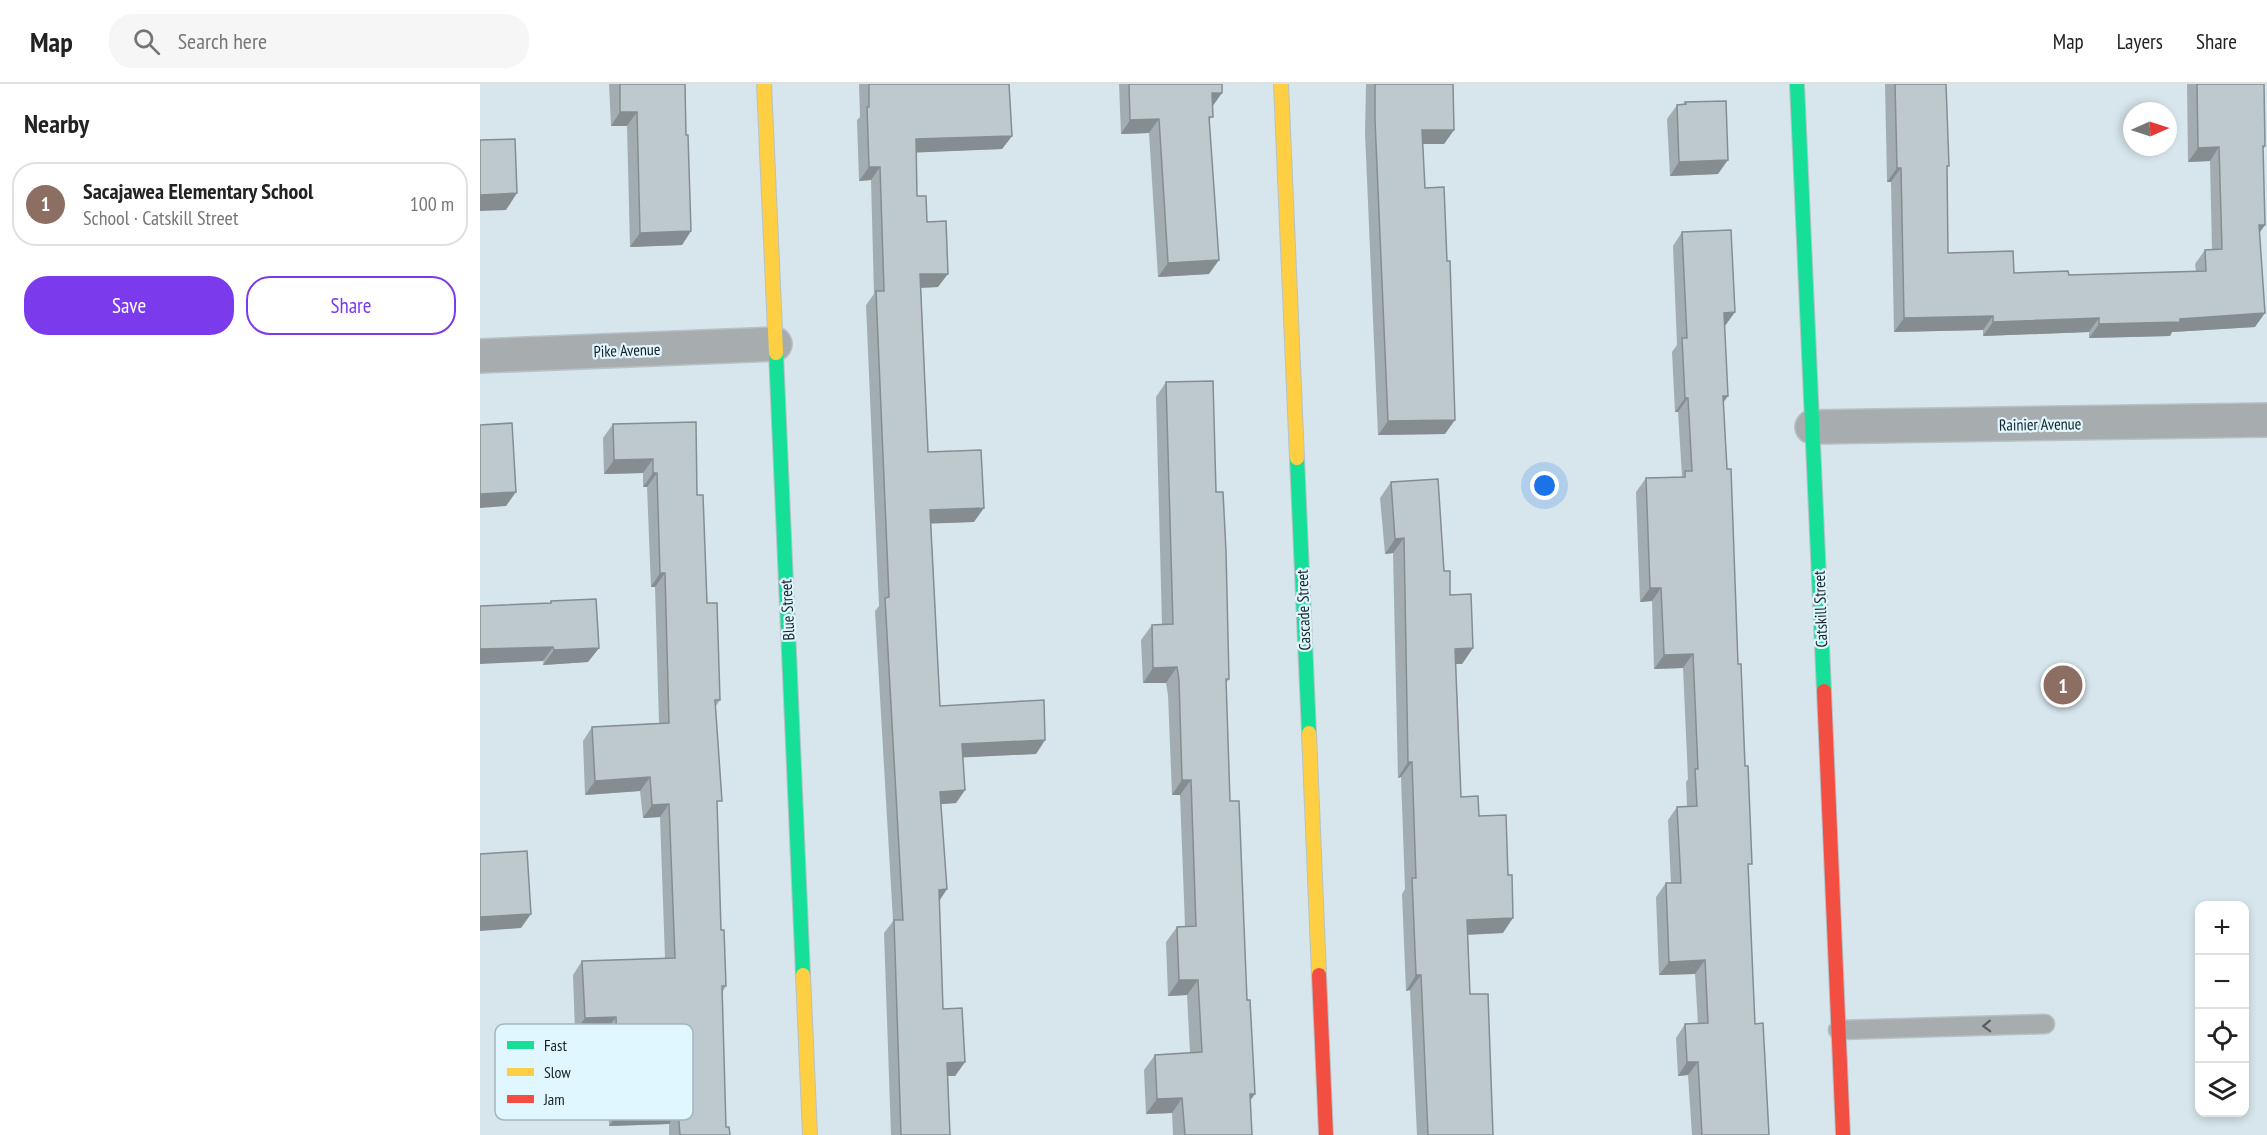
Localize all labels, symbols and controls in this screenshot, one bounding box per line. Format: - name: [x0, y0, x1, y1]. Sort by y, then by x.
- search box: [109, 14, 529, 68]
- text: Map: [30, 23, 73, 60]
- icon: search: [130, 25, 163, 58]
- text: Search here: [178, 27, 267, 55]
- text: Map: [2053, 28, 2084, 55]
- text: Layers: [2117, 28, 2163, 55]
- text: Share: [2196, 28, 2237, 55]
- north arrow: [2123, 102, 2177, 156]
- text: Nearby: [24, 107, 89, 140]
- text: Sacajawea Elementary School: [83, 177, 313, 205]
- text: 1: [41, 191, 50, 217]
- text: 100 m: [410, 191, 454, 217]
- text: School · Catskill Street: [83, 205, 238, 231]
- button: Save: [24, 276, 234, 335]
- button: Share: [246, 276, 456, 335]
- street label: Pike Avenue: [593, 339, 661, 361]
- street label: Rainier Avenue: [1999, 413, 2081, 435]
- your location: [1530, 471, 1559, 500]
- street label: Cascade Street: [1292, 569, 1314, 651]
- street label: Catskill Street: [1809, 570, 1831, 648]
- street label: Blue Street: [775, 578, 799, 641]
- pin: 1: [2044, 662, 2082, 708]
- map controls: [2195, 901, 2249, 1117]
- button: +: [2195, 901, 2249, 955]
- button: −: [2195, 955, 2249, 1009]
- button: locate: [2195, 1009, 2249, 1063]
- one-way arrow: [1982, 1019, 1991, 1032]
- legend: [495, 1024, 693, 1120]
- text: Fast: [544, 1035, 567, 1055]
- text: Slow: [544, 1062, 571, 1082]
- button: layers: [2195, 1063, 2249, 1117]
- text: Jam: [543, 1089, 565, 1109]

